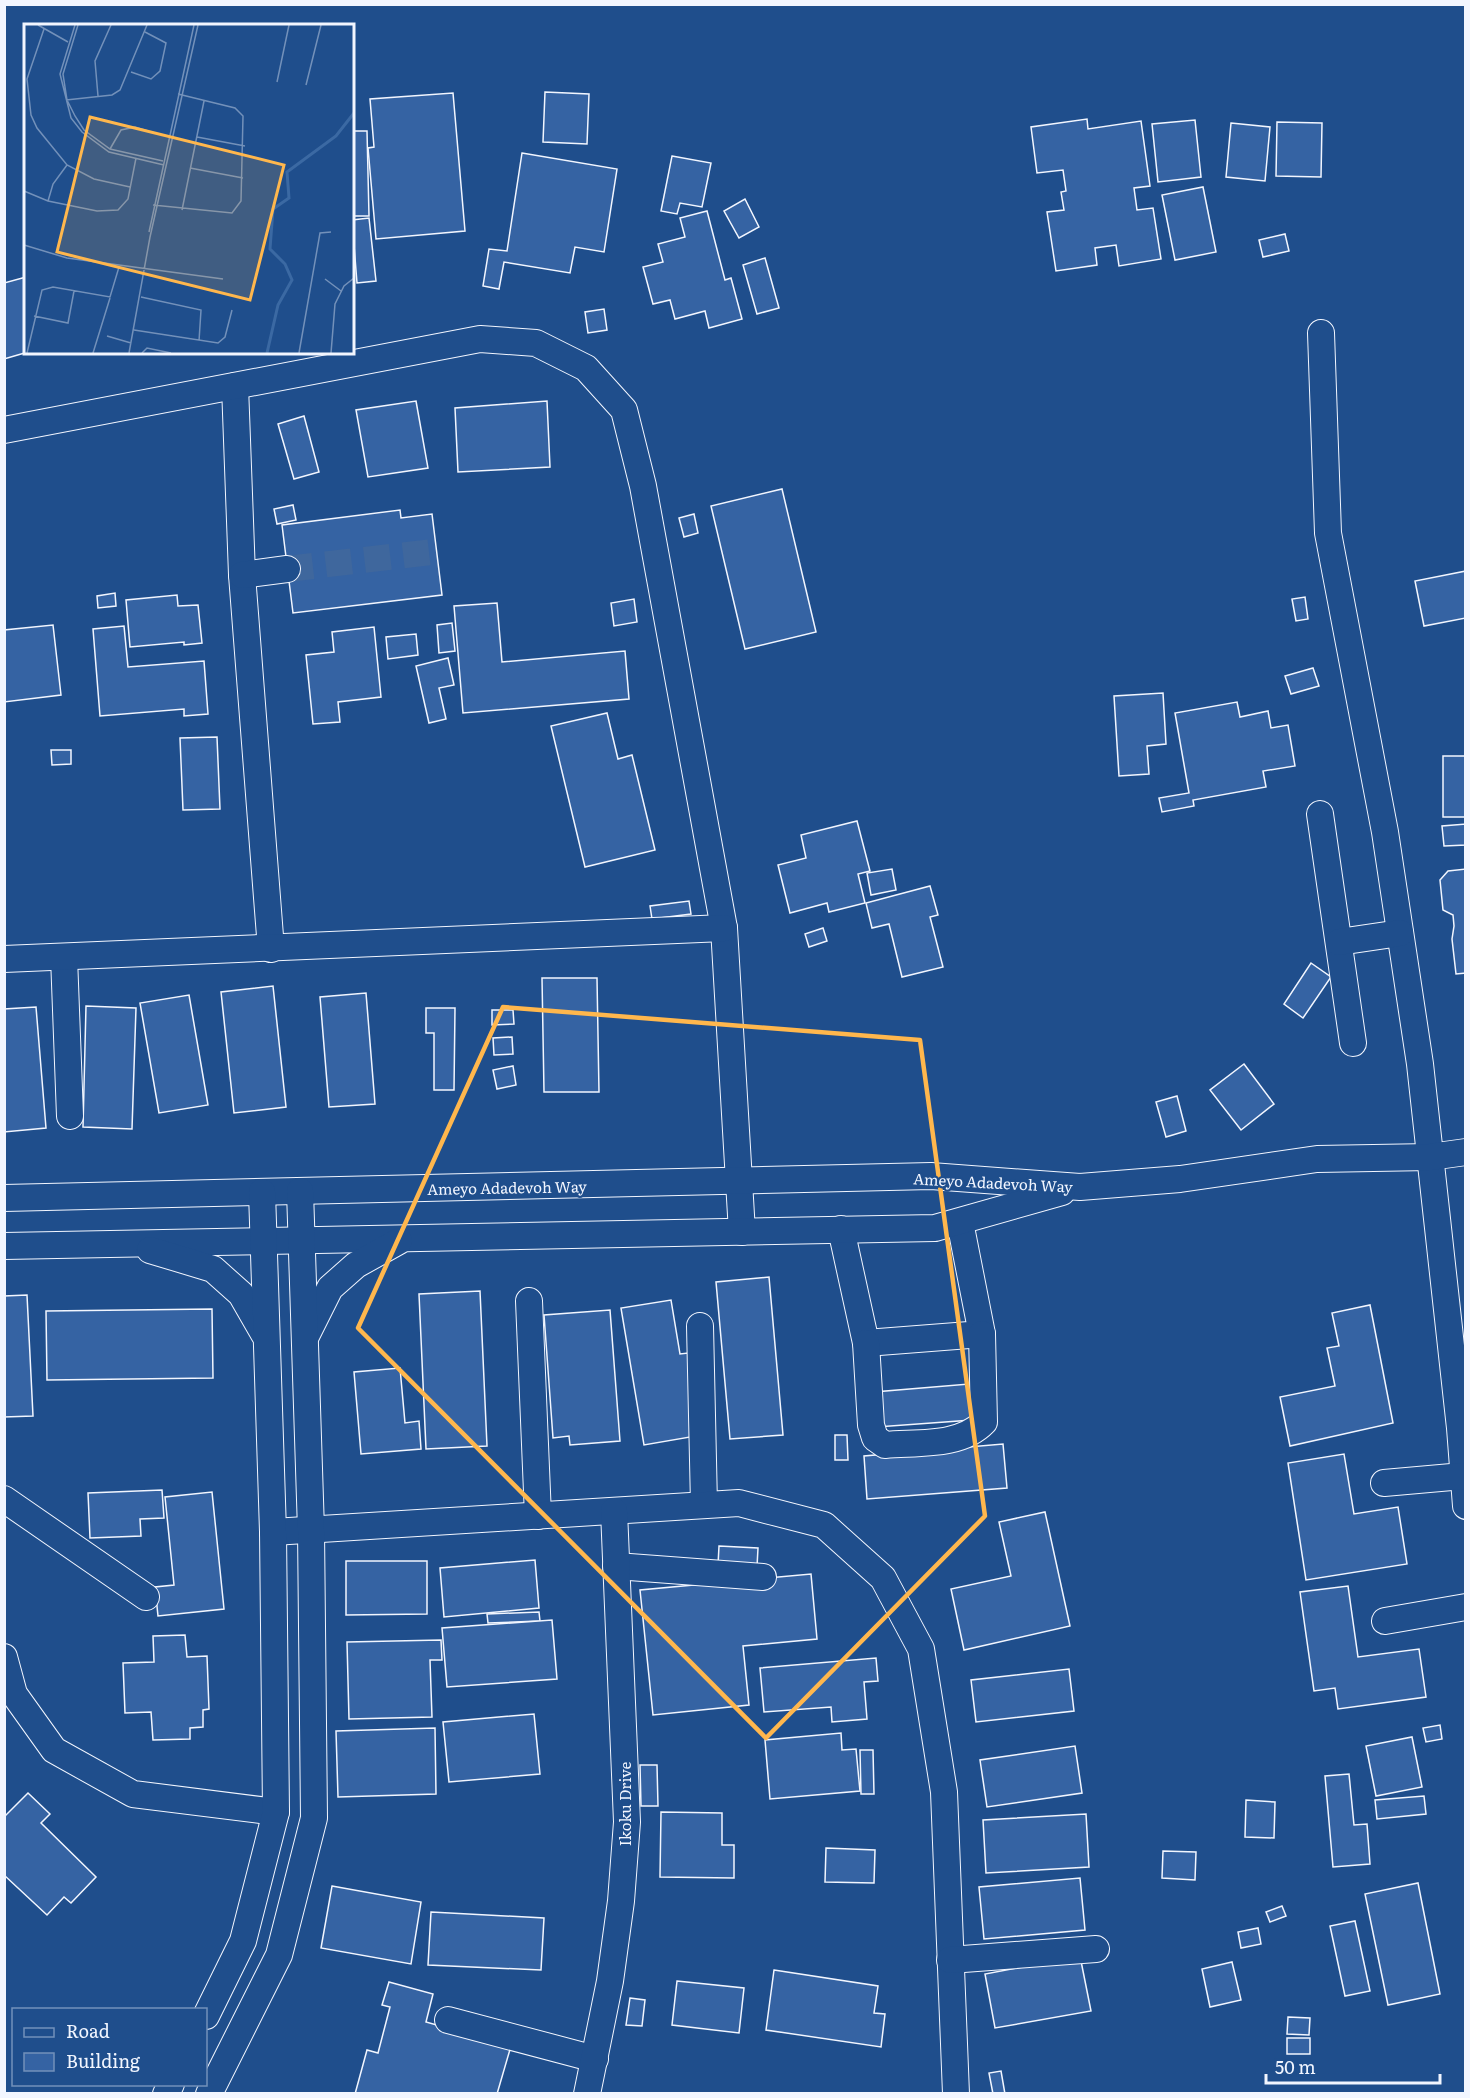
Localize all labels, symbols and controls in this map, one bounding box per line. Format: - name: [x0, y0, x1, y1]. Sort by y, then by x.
- inset map: [24, 24, 354, 354]
- street label: Ameyo Adadevoh Way: [913, 1166, 1074, 1198]
- street label: Ameyo Adadevoh Way: [427, 1174, 587, 1200]
- street label: Ikoku Drive: [613, 1761, 636, 1846]
- legend: [12, 2008, 207, 2086]
- text: Road: [66, 2017, 110, 2044]
- text: Building: [66, 2047, 141, 2074]
- scale bar: [1266, 2047, 1440, 2085]
- text: 50 m: [1275, 2053, 1316, 2080]

